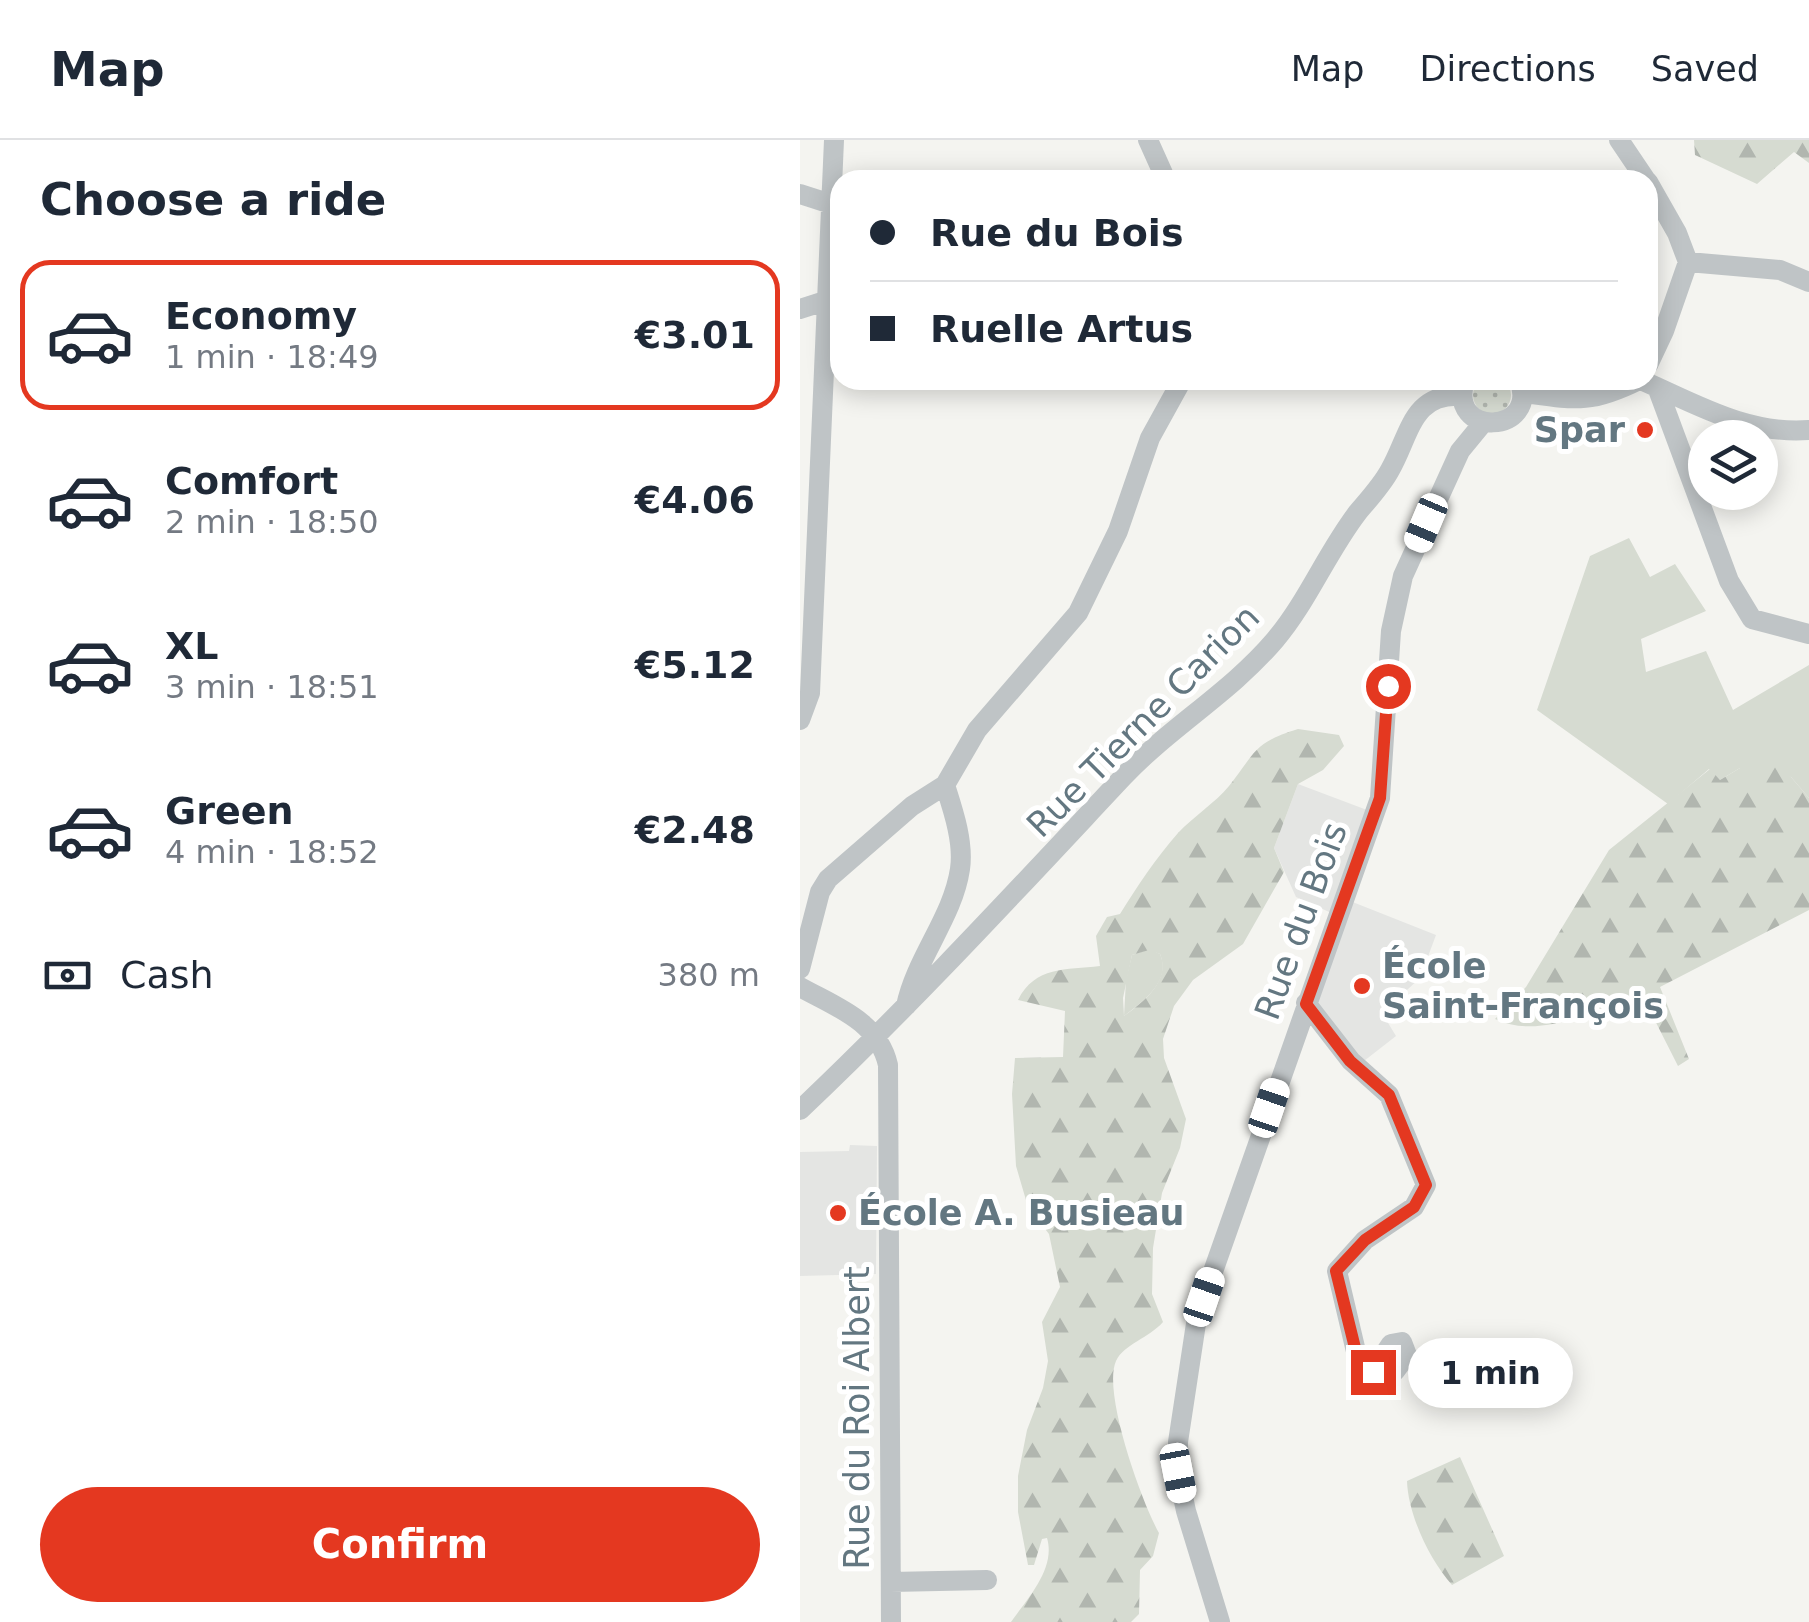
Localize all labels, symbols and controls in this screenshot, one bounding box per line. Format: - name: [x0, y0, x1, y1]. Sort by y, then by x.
- text: Map: [50, 41, 165, 97]
- text: Map: [1291, 49, 1365, 89]
- text: Directions: [1420, 49, 1596, 89]
- text: Saved: [1651, 49, 1759, 89]
- text: Choose a ride: [40, 173, 386, 226]
- text: Rue du Bois: [930, 211, 1184, 255]
- icon: car: [45, 290, 135, 380]
- text: Economy: [165, 294, 357, 338]
- text: Ruelle Artus: [930, 307, 1193, 351]
- text: €3.01: [635, 313, 755, 357]
- text: 1 min · 18:49: [165, 338, 379, 376]
- place label: Spar: [1534, 410, 1626, 450]
- marker: Spar: [1634, 419, 1656, 441]
- map controls: [1688, 420, 1778, 510]
- button: layers: [1688, 420, 1778, 510]
- icon: car: [45, 455, 135, 545]
- text: Comfort: [165, 459, 338, 503]
- text: €4.06: [635, 478, 755, 522]
- car: [1400, 490, 1452, 556]
- text: 2 min · 18:50: [165, 503, 379, 541]
- street label: Rue Tierne Carion: [1019, 597, 1267, 845]
- icon: car: [45, 620, 135, 710]
- text: XL: [165, 624, 219, 668]
- text: €5.12: [635, 643, 755, 687]
- route start: [1366, 664, 1411, 709]
- text: 3 min · 18:51: [165, 668, 379, 706]
- icon: car: [45, 785, 135, 875]
- text: Green: [165, 789, 294, 833]
- text: €2.48: [635, 808, 755, 852]
- street label: Rue du Bois: [1247, 817, 1355, 1025]
- text: 4 min · 18:52: [165, 833, 379, 871]
- place label: École Saint-François: [1382, 945, 1664, 1026]
- icon: cash: [40, 948, 95, 1003]
- text: Cash: [120, 953, 214, 997]
- text: 380 m: [658, 956, 760, 994]
- marker: École Saint-François: [1351, 975, 1373, 997]
- car: [1245, 1075, 1293, 1141]
- place label: École A. Busieau: [858, 1192, 1185, 1233]
- marker: École A. Busieau: [827, 1202, 849, 1224]
- car: [1180, 1264, 1228, 1330]
- street label: Rue du Roi Albert: [837, 1266, 877, 1570]
- callout: 1 min: [1408, 1337, 1573, 1407]
- route end: [1351, 1350, 1396, 1395]
- text: 1 min: [1440, 1354, 1541, 1392]
- car: [1158, 1441, 1198, 1505]
- button: Confirm: [40, 1487, 760, 1602]

